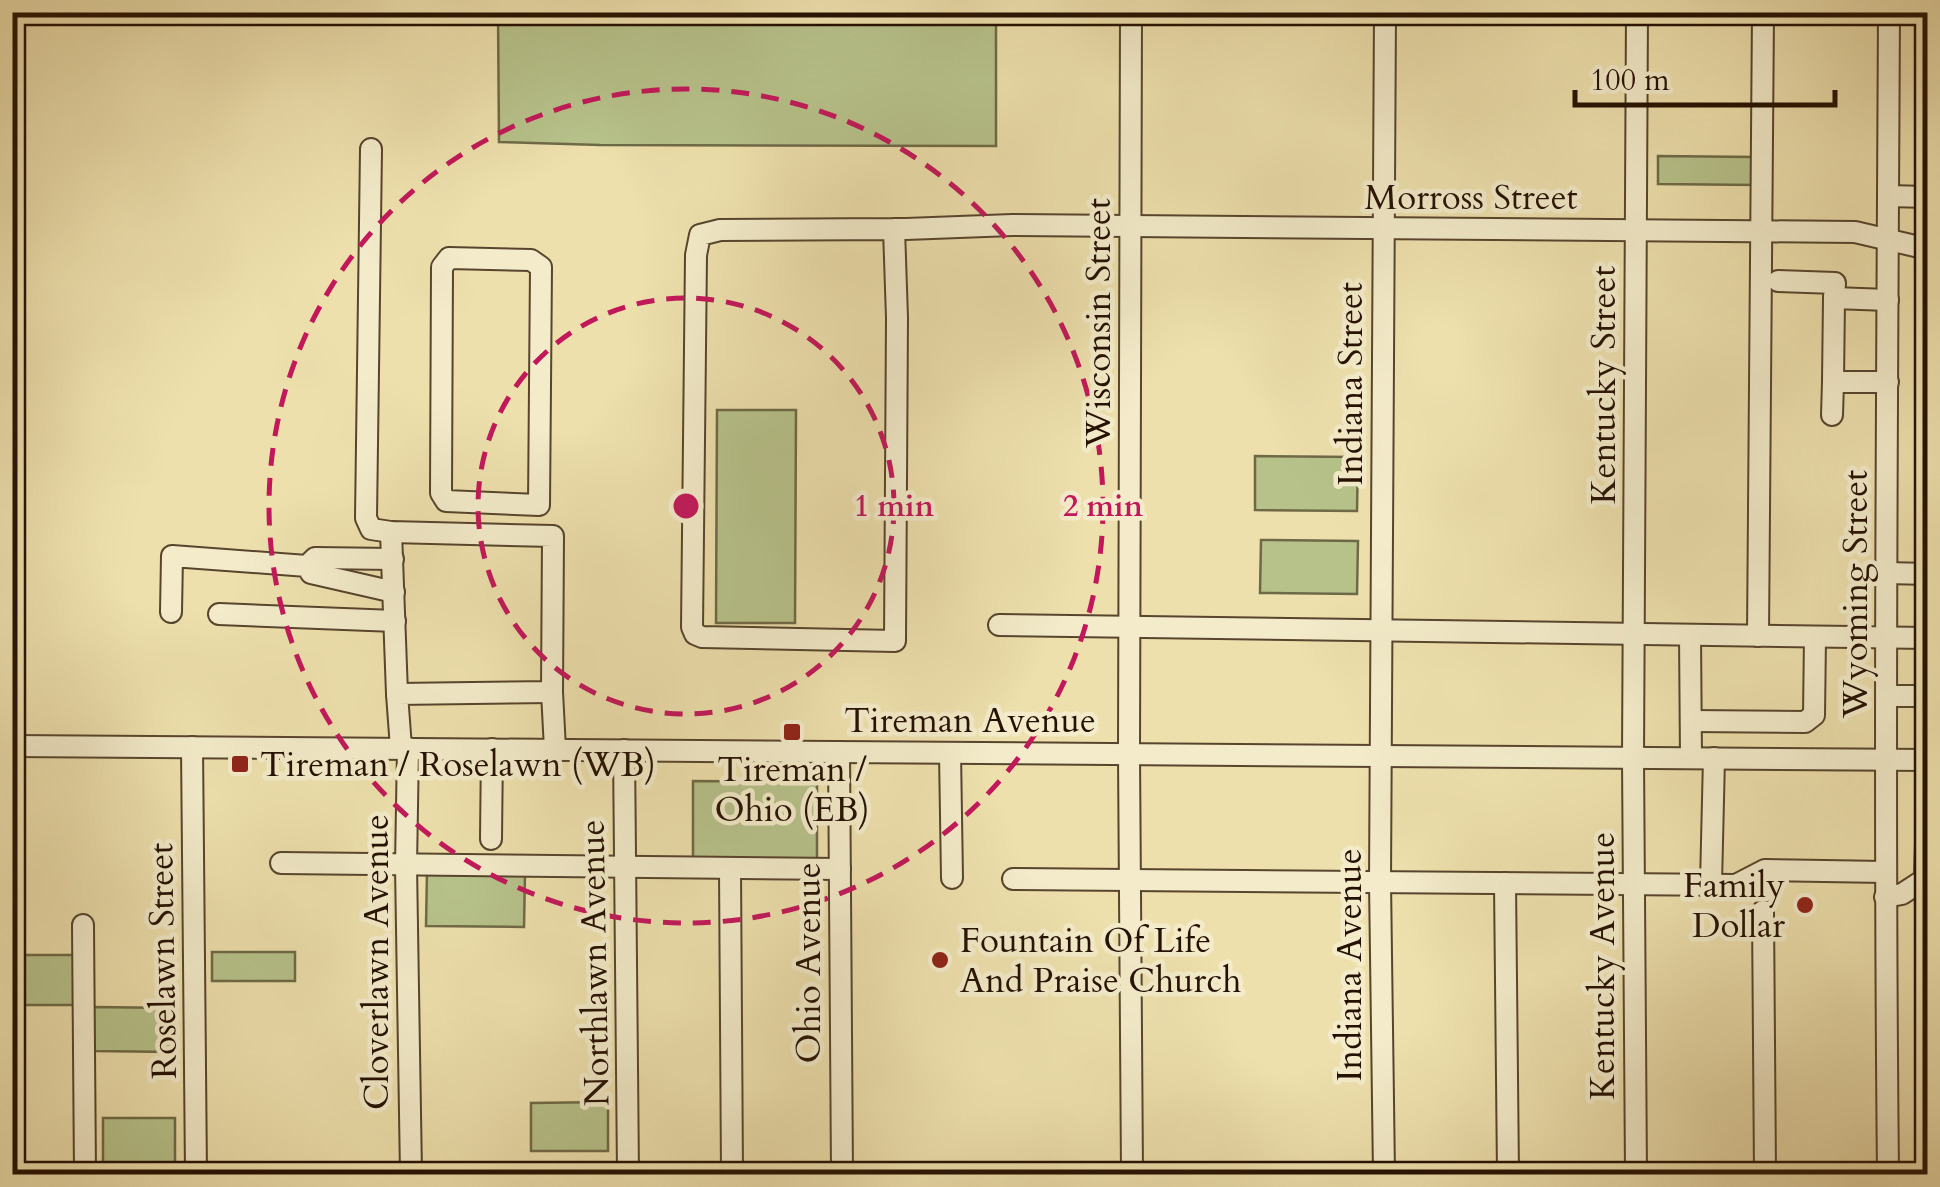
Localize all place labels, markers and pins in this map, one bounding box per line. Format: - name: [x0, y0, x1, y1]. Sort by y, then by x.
- centre of rings: [668, 488, 704, 524]
- marker: Tireman / Ohio (EB): [781, 721, 803, 743]
- place label: Tireman / Roselawn (WB): [260, 741, 656, 789]
- place label: Tireman / Ohio (EB): [714, 746, 870, 834]
- marker: Tireman / Roselawn (WB): [229, 753, 251, 775]
- place label: Family Dollar: [1683, 862, 1785, 950]
- marker: Family Dollar: [1794, 894, 1816, 916]
- place label: Fountain Of Life And Praise Church: [960, 917, 1241, 1005]
- marker: Fountain Of Life And Praise Church: [929, 949, 951, 971]

